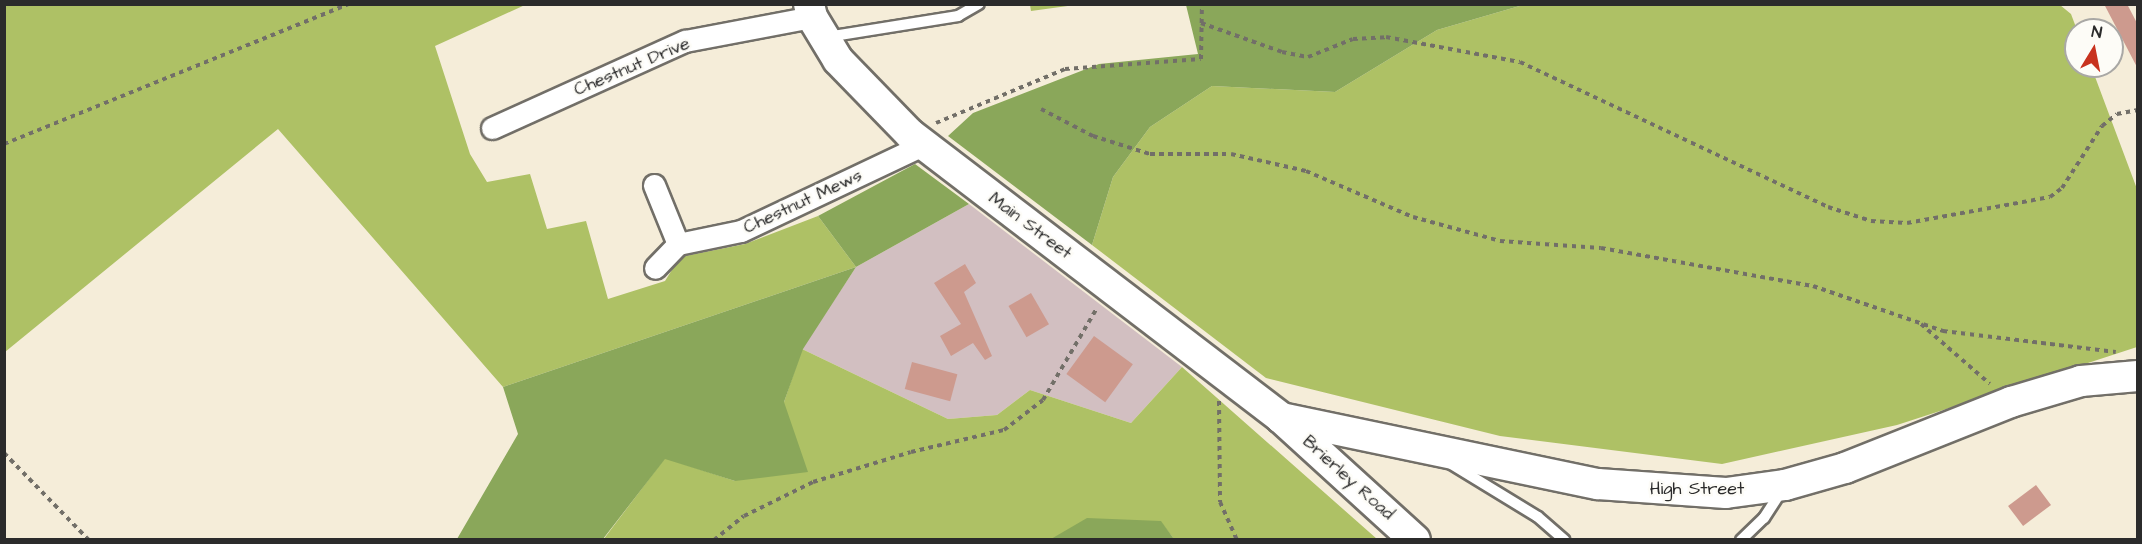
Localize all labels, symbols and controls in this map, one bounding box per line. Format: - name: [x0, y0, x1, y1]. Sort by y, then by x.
- north arrow: [2064, 18, 2124, 78]
- text: N: [2090, 21, 2104, 44]
- street label: Chestnut Drive: [571, 33, 693, 101]
- street label: Chestnut Mews: [740, 165, 866, 239]
- street label: Main Street: [984, 188, 1076, 264]
- street label: Brierley Road: [1298, 431, 1398, 525]
- street label: High Street: [1650, 478, 1744, 500]

